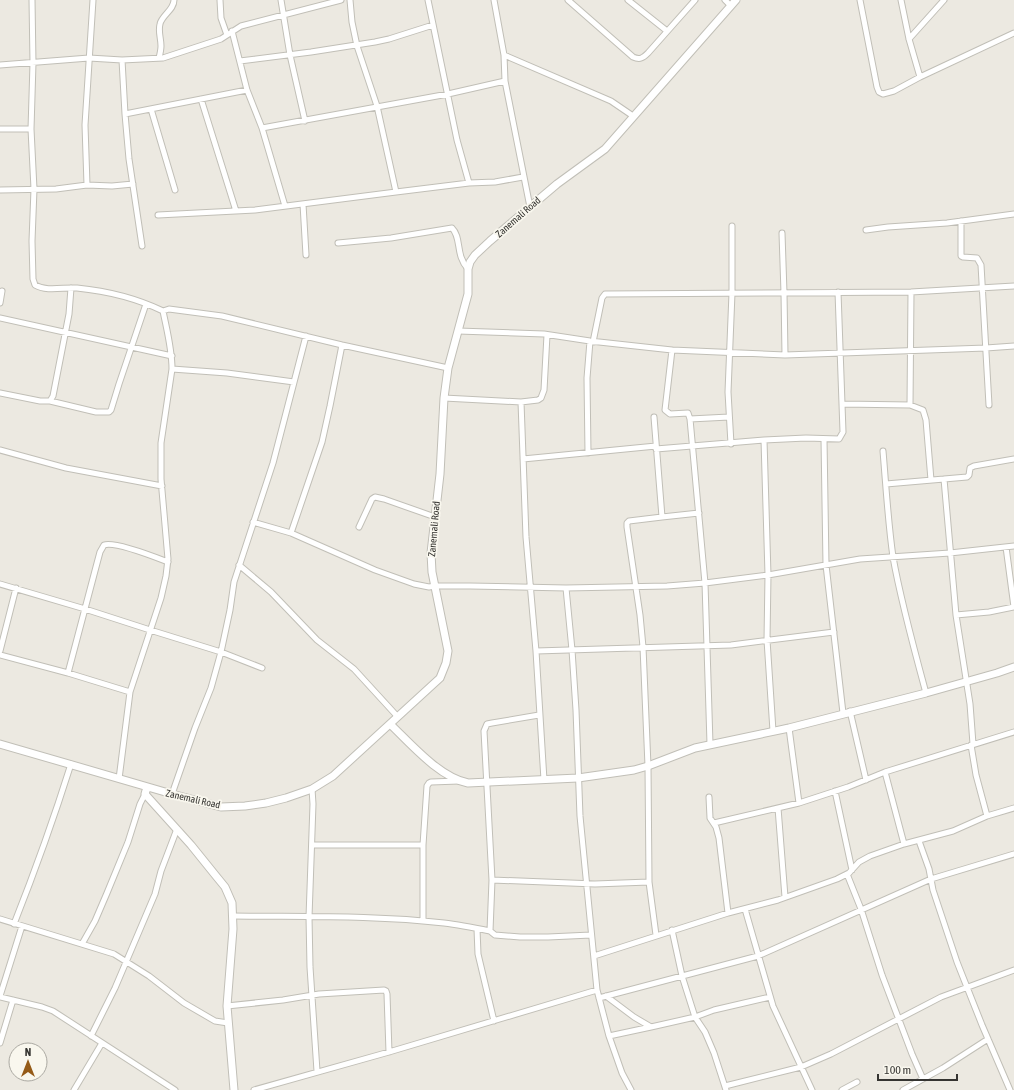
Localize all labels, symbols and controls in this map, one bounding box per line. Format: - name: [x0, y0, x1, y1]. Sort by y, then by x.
- street label: Zanemali Road: [493, 194, 543, 239]
- street label: Zanemali Road: [426, 500, 442, 557]
- street label: Zanemali Road: [165, 787, 222, 811]
- north arrow: [8, 1042, 48, 1082]
- text: N: [25, 1046, 31, 1058]
- scale bar: [878, 1056, 957, 1082]
- text: 100 m: [884, 1063, 911, 1077]

